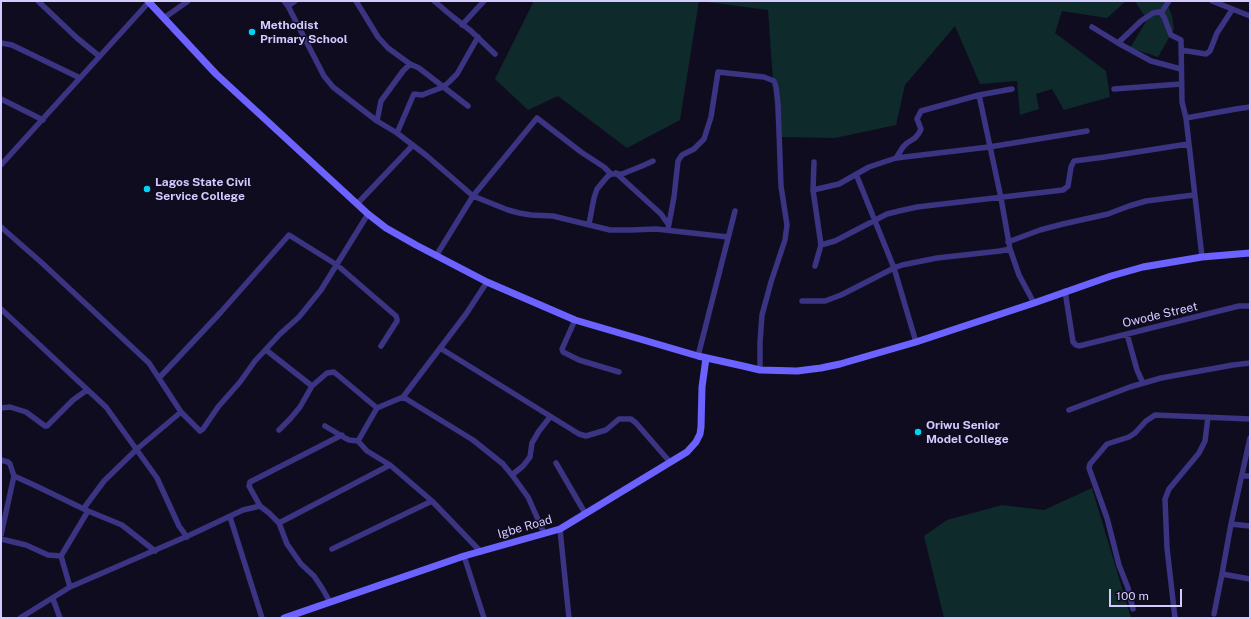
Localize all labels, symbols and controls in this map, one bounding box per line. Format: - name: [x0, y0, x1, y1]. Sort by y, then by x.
- place label: Methodist Primary School: [260, 18, 348, 46]
- marker: Methodist Primary School: [247, 27, 257, 37]
- place label: Lagos State Civil Service College: [155, 175, 251, 203]
- marker: Lagos State Civil Service College: [142, 184, 152, 194]
- street label: Owode Street: [1121, 299, 1199, 331]
- place label: Oriwu Senior Model College: [926, 418, 1009, 446]
- marker: Oriwu Senior Model College: [913, 427, 923, 437]
- street label: Igbe Road: [496, 512, 554, 542]
- scale bar: [1111, 581, 1184, 607]
- text: 100 m: [1116, 589, 1149, 603]

